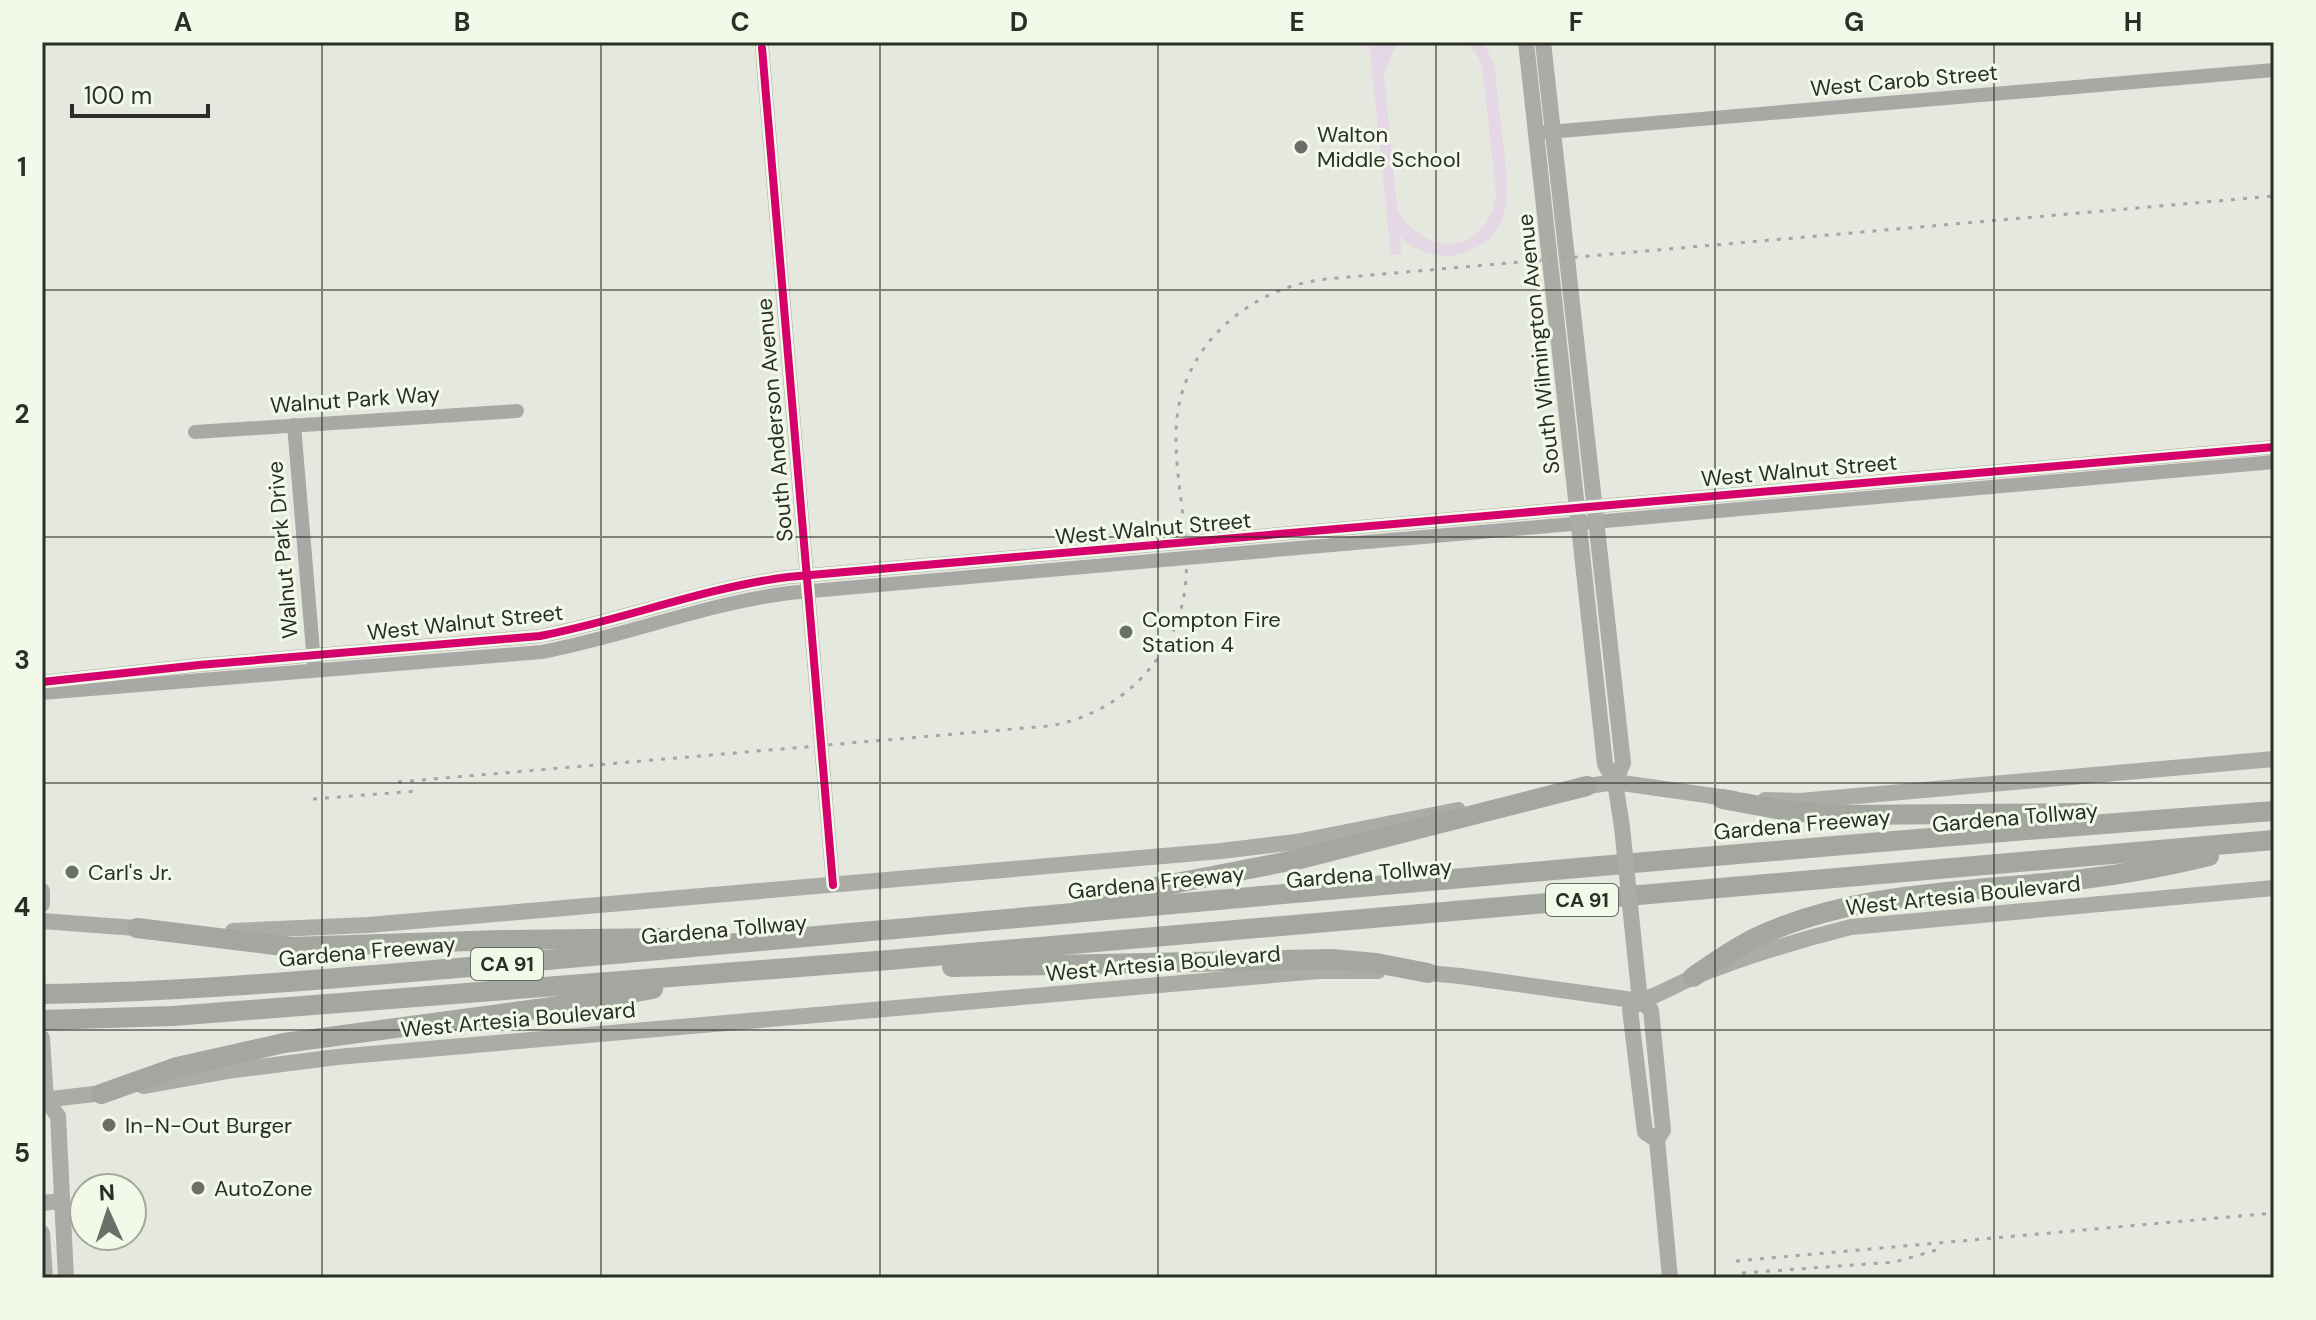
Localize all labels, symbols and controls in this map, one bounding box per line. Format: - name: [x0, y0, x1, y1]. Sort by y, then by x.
- text: A: [174, 5, 192, 39]
- text: B: [454, 5, 470, 39]
- text: C: [730, 5, 750, 39]
- text: D: [1010, 5, 1028, 39]
- text: E: [1289, 5, 1305, 39]
- text: F: [1569, 5, 1583, 39]
- text: G: [1844, 5, 1864, 39]
- text: H: [2124, 5, 2142, 39]
- street label: West Carob Street: [1809, 58, 1999, 103]
- scale bar: [72, 68, 208, 118]
- text: 100 m: [84, 80, 152, 111]
- place label: Walton Middle School: [1317, 120, 1461, 174]
- marker: Walton Middle School: [1292, 138, 1310, 156]
- text: 1: [17, 150, 27, 184]
- street label: South Wilmington Avenue: [1510, 212, 1567, 475]
- street label: South Anderson Avenue: [749, 297, 800, 543]
- street label: Walnut Park Way: [269, 379, 441, 420]
- text: 2: [14, 397, 30, 431]
- street label: West Walnut Street: [1700, 447, 1898, 494]
- street label: Walnut Park Drive: [260, 460, 305, 640]
- street label: West Walnut Street: [1054, 505, 1252, 552]
- street label: West Walnut Street: [366, 598, 564, 647]
- place label: Compton Fire Station 4: [1142, 605, 1281, 659]
- marker: Compton Fire Station 4: [1117, 623, 1135, 641]
- text: 3: [14, 643, 30, 677]
- street label: Gardena Tollway: [1931, 796, 2099, 839]
- street label: Gardena Freeway: [1712, 802, 1892, 847]
- street label: Gardena Tollway: [1285, 852, 1453, 895]
- place label: Carl's Jr.: [88, 858, 172, 887]
- street label: Gardena Freeway: [1066, 859, 1246, 906]
- marker: Carl's Jr.: [63, 863, 81, 881]
- street label: West Artesia Boulevard: [1844, 869, 2082, 922]
- road number: CA 91: [1546, 884, 1618, 916]
- text: 4: [14, 890, 30, 924]
- street label: Gardena Tollway: [640, 908, 808, 951]
- street label: Gardena Freeway: [277, 929, 457, 974]
- street label: West Artesia Boulevard: [1044, 939, 1282, 988]
- road number: CA 91: [471, 948, 543, 980]
- street label: West Artesia Boulevard: [399, 995, 637, 1044]
- place label: In-N-Out Burger: [125, 1111, 292, 1140]
- marker: In-N-Out Burger: [100, 1116, 118, 1134]
- text: 5: [14, 1136, 30, 1170]
- north arrow: [68, 1172, 148, 1252]
- place label: AutoZone: [214, 1174, 312, 1203]
- text: N: [98, 1178, 116, 1207]
- marker: AutoZone: [189, 1179, 207, 1197]

